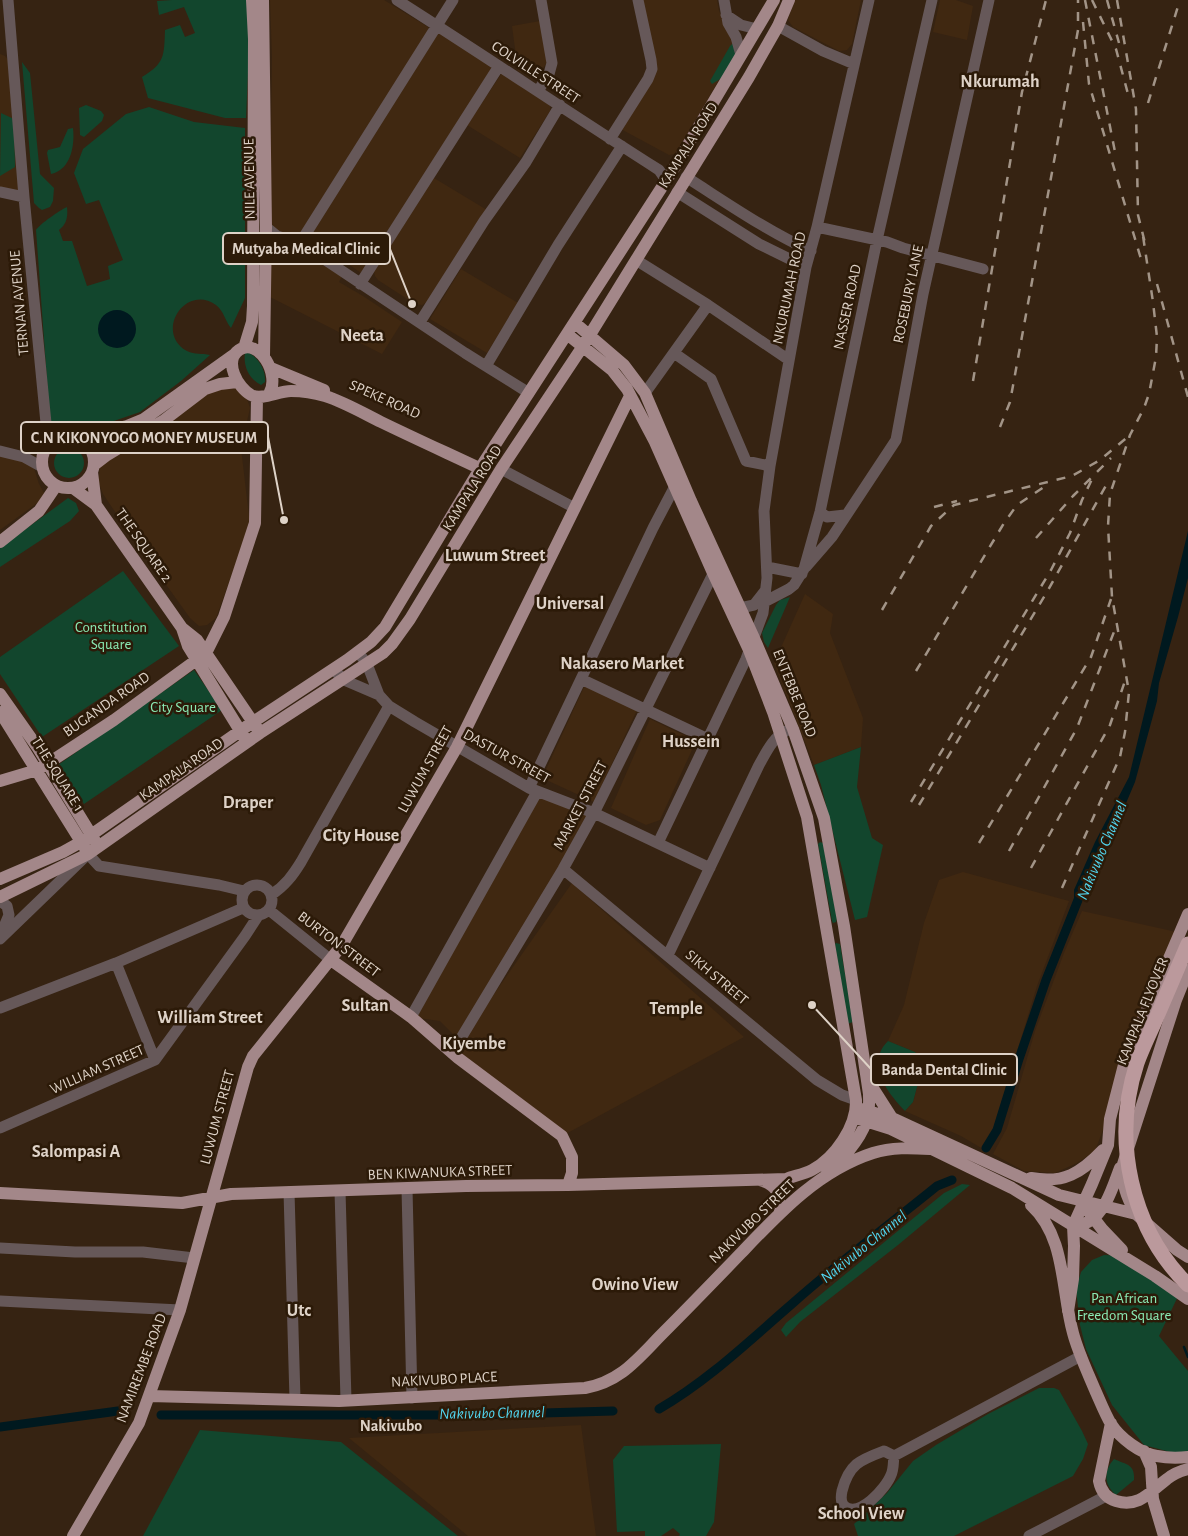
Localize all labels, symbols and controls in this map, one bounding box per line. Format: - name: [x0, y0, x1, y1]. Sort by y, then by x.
- street label: COLVILLE STREET: [489, 38, 583, 107]
- district label: Nkurumah: [960, 73, 1040, 91]
- street label: KAMPALA ROAD: [656, 100, 721, 191]
- street label: NILE AVENUE: [241, 138, 258, 220]
- street label: NKURUMAH ROAD: [770, 230, 809, 346]
- callout: Mutyaba Medical Clinic: [223, 233, 390, 264]
- text: Mutyaba Medical Clinic: [232, 241, 380, 258]
- street label: ROSEBURY LANE: [891, 244, 926, 345]
- street label: TERNAN AVENUE: [7, 250, 32, 356]
- street label: NASSER ROAD: [831, 263, 864, 351]
- district label: Neeta: [340, 327, 384, 345]
- street label: SPEKE ROAD: [347, 377, 423, 422]
- callout: C.N KIKONYOGO MONEY MUSEUM: [21, 422, 268, 453]
- text: C.N KIKONYOGO MONEY MUSEUM: [31, 430, 257, 446]
- street label: KAMPALA ROAD: [440, 443, 505, 534]
- street label: THE SQUARE 2: [113, 505, 175, 585]
- district label: Luwum Street: [445, 547, 545, 565]
- district label: Universal: [536, 595, 604, 613]
- park label: Constitution Square: [75, 620, 147, 652]
- street label: ENTEBBE ROAD: [770, 647, 819, 740]
- district label: Nakasero Market: [560, 655, 684, 673]
- street label: BUGANDA ROAD: [60, 669, 153, 740]
- park label: City Square: [150, 700, 216, 715]
- street label: LUWUM STREET: [395, 723, 456, 815]
- street label: DASTUR STREET: [461, 726, 553, 787]
- district label: Hussein: [662, 733, 720, 751]
- street label: THE SQUARE 1: [29, 734, 86, 814]
- street label: KAMPALA ROAD: [137, 735, 226, 804]
- street label: MARKET STREET: [551, 758, 610, 852]
- district label: Draper: [223, 794, 274, 812]
- water label: Nakivubo Channel: [1074, 799, 1130, 902]
- district label: City House: [323, 827, 399, 845]
- street label: BURTON STREET: [295, 909, 383, 980]
- street label: SIKH STREET: [683, 947, 751, 1008]
- street label: KAMPALA FLYOVER: [1114, 955, 1171, 1067]
- district label: Sultan: [341, 997, 389, 1015]
- district label: Temple: [649, 1000, 703, 1018]
- district label: William Street: [157, 1009, 263, 1027]
- district label: Kiyembe: [442, 1035, 506, 1053]
- street label: WILLIAM STREET: [48, 1042, 147, 1097]
- callout: Banda Dental Clinic: [871, 1054, 1017, 1085]
- text: Banda Dental Clinic: [881, 1062, 1007, 1078]
- street label: LUWUM STREET: [198, 1068, 237, 1166]
- district label: Salompasi A: [32, 1143, 120, 1161]
- street label: BEN KIWANUKA STREET: [367, 1162, 513, 1183]
- street label: NAKIVUBO STREET: [706, 1176, 799, 1266]
- water label: Nakivubo Channel: [818, 1207, 910, 1286]
- district label: Owino View: [592, 1276, 679, 1294]
- park label: Pan African Freedom Square: [1077, 1291, 1171, 1323]
- district label: Utc: [287, 1302, 311, 1320]
- street label: NAMIREMBE ROAD: [114, 1311, 169, 1425]
- street label: NAKIVUBO PLACE: [391, 1369, 498, 1390]
- water label: Nakivubo Channel: [439, 1404, 545, 1422]
- district label: Nakivubo: [360, 1418, 422, 1434]
- district label: School View: [818, 1505, 905, 1523]

